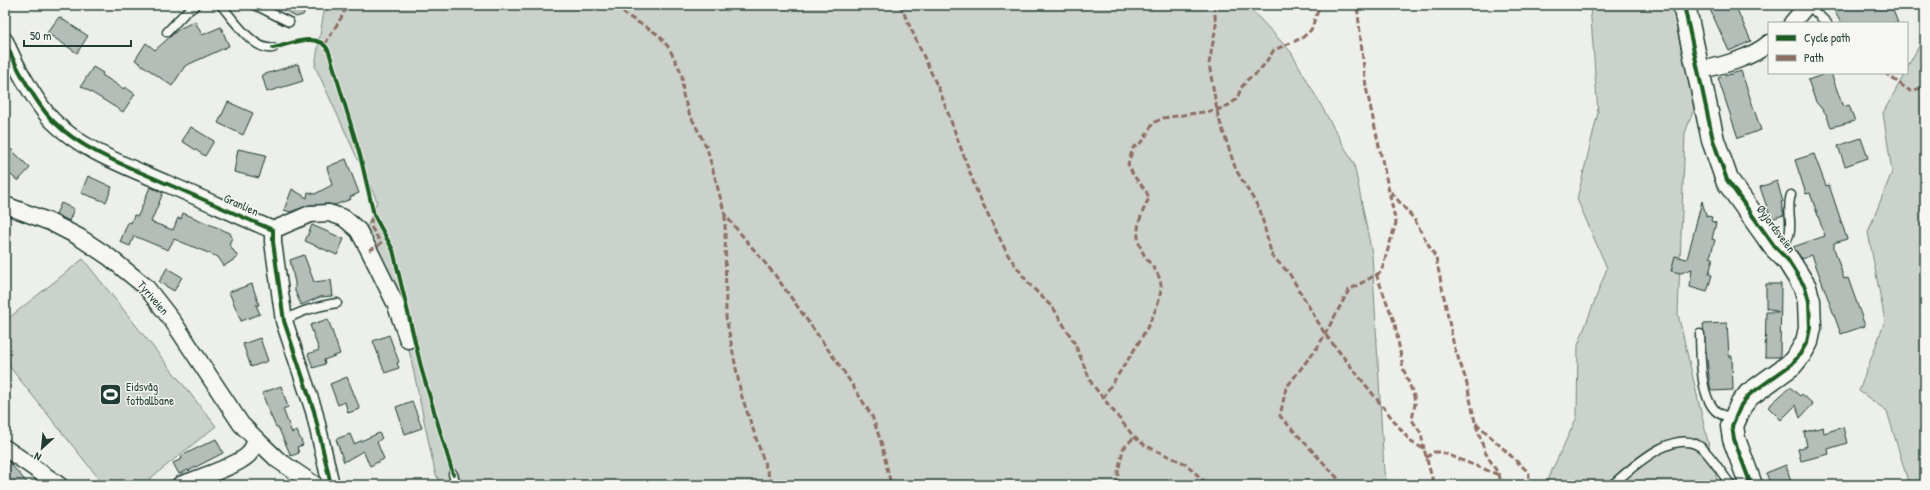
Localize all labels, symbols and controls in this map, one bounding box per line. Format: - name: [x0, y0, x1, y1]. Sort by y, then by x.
- scale bar: [24, 22, 131, 48]
- legend: [1768, 22, 1908, 74]
- text: 50 m: [30, 27, 51, 44]
- text: Cycle path: [1804, 29, 1850, 46]
- text: Path: [1804, 49, 1824, 66]
- street label: Granlien: [221, 189, 261, 220]
- street label: Øyjordsveien: [1753, 201, 1800, 256]
- street label: Tyriveien: [134, 277, 173, 319]
- place label: Eidsvåg fotballbane: [126, 378, 174, 409]
- sports icon: Eidsvåg fotballbane: [98, 381, 124, 407]
- north arrow: [22, 428, 62, 468]
- text: N: [32, 449, 43, 464]

